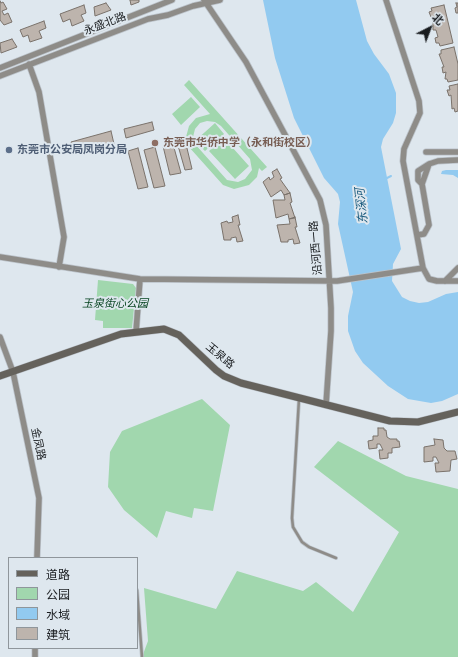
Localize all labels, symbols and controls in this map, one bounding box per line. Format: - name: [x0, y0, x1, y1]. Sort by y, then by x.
- north arrow: [410, 8, 450, 48]
- street label: 永盛北路: [82, 10, 128, 38]
- text: 北: [429, 10, 447, 28]
- place label: 东莞市华侨中学（永和街校区）: [163, 136, 317, 150]
- marker: 东莞市华侨中学（永和街校区）: [150, 138, 160, 148]
- place label: 东莞市公安局凤岗分局: [17, 143, 127, 157]
- marker: 东莞市公安局凤岗分局: [4, 145, 14, 155]
- water label: 东深河: [353, 187, 371, 225]
- street label: 沿河西一路: [307, 220, 325, 276]
- park label: 玉泉街心公园: [82, 297, 148, 311]
- street label: 玉泉路: [203, 340, 237, 372]
- street label: 金凤路: [28, 426, 48, 462]
- legend: [8, 557, 138, 649]
- text: 道路: [46, 567, 70, 582]
- text: 公园: [46, 587, 70, 602]
- text: 水域: [46, 607, 70, 622]
- text: 建筑: [46, 627, 70, 642]

